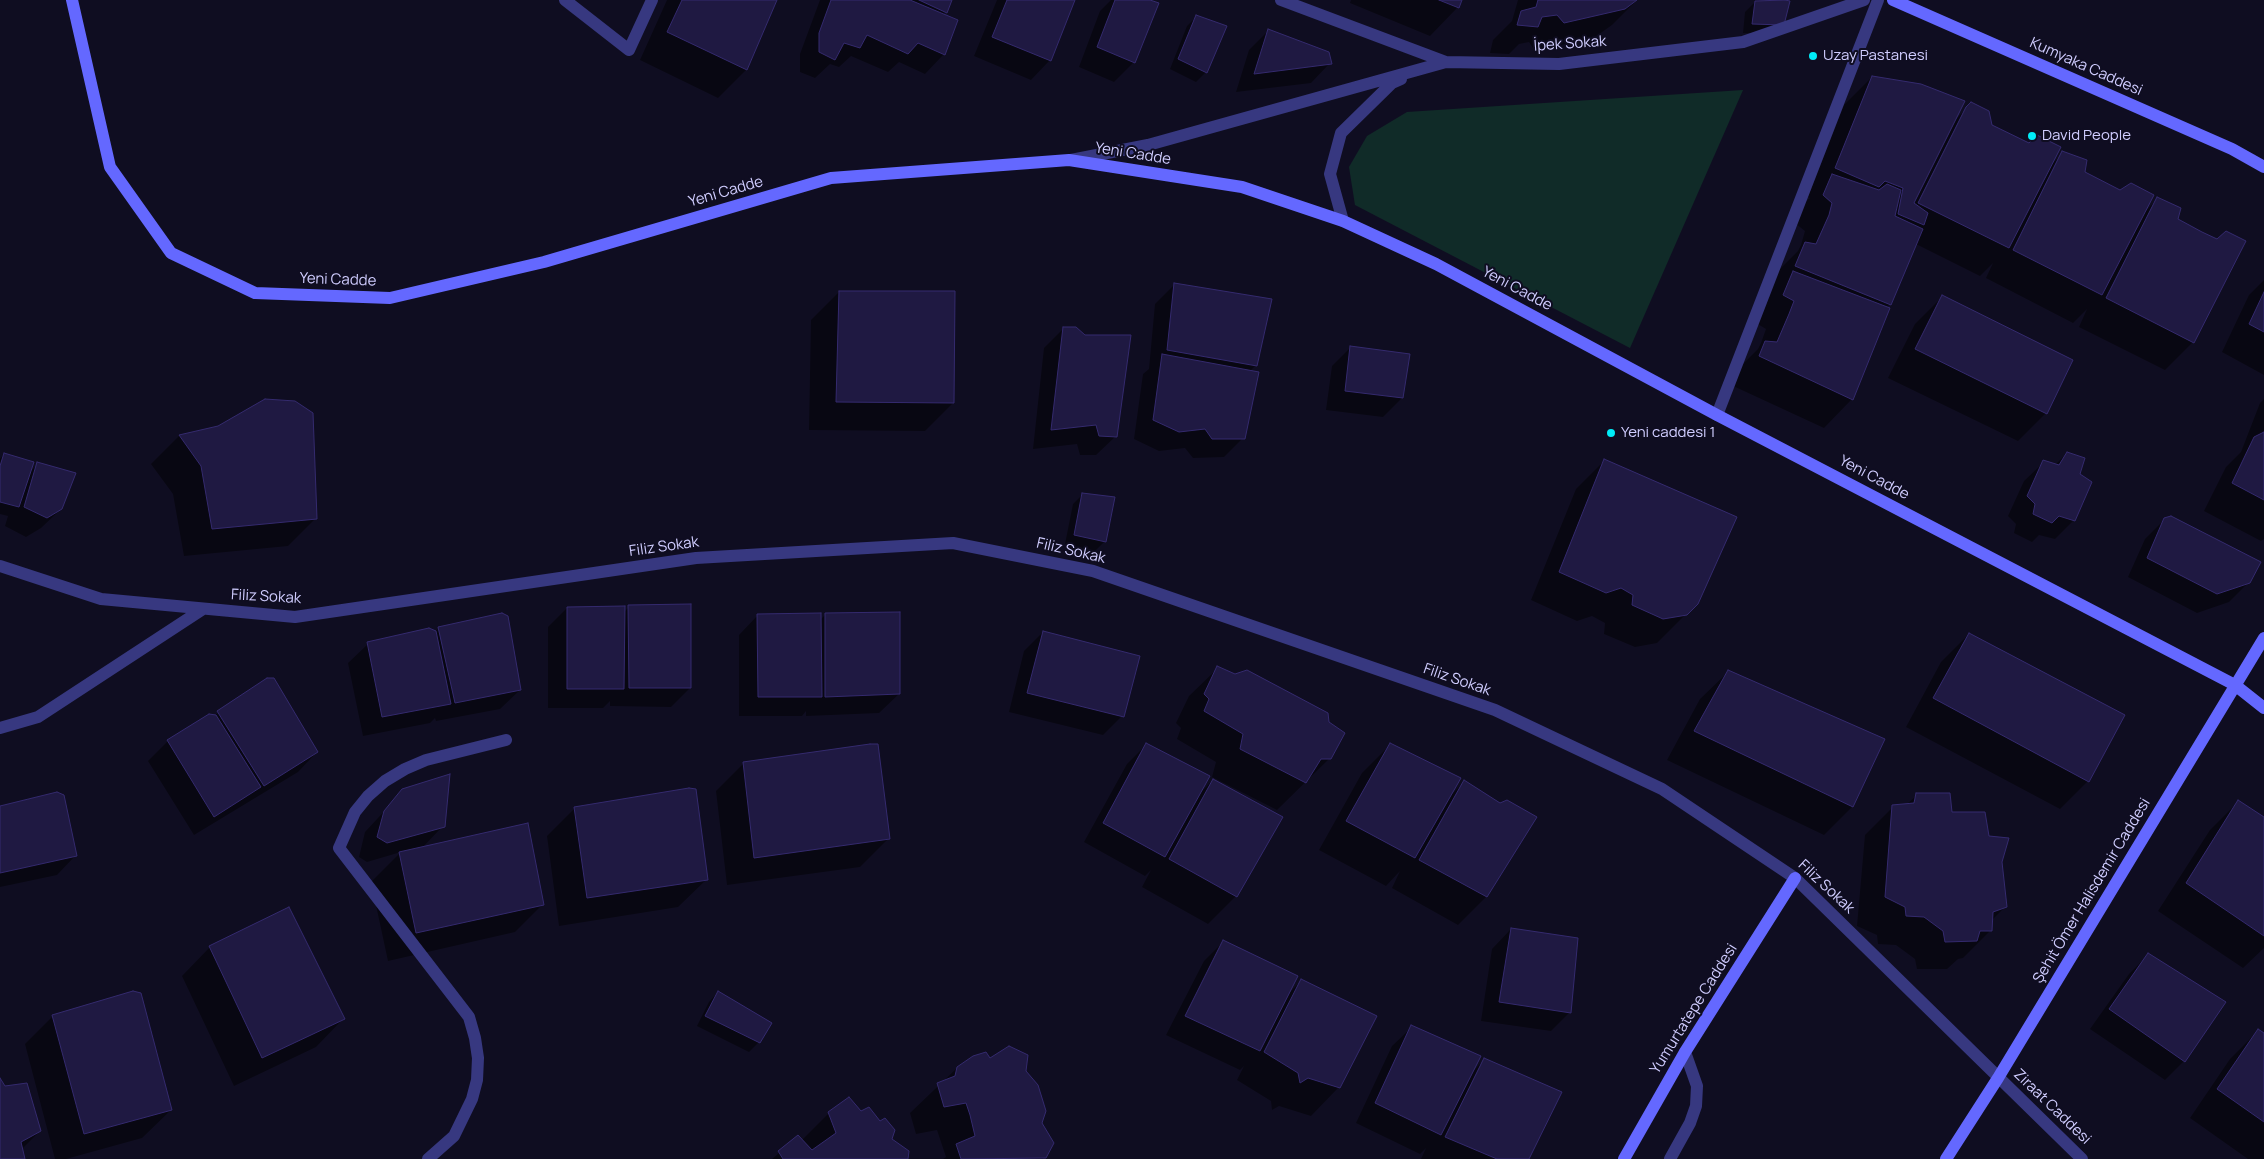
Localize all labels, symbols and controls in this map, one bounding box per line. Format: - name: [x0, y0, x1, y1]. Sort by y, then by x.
- street label: İpek Sokak: [1533, 32, 1607, 56]
- street label: Kumyaka Caddesi: [2027, 34, 2145, 100]
- place label: Uzay Pastanesi: [1823, 47, 1928, 65]
- marker: Uzay Pastanesi: [1807, 50, 1819, 62]
- place label: David People: [2042, 127, 2131, 145]
- marker: David People: [2026, 130, 2038, 142]
- street label: Yeni Cadde: [1094, 139, 1172, 169]
- street label: Yeni Cadde: [687, 173, 765, 211]
- street label: Yeni Cadde: [1479, 263, 1555, 315]
- street label: Yeni Cadde: [299, 270, 377, 290]
- place label: Yeni caddesi 1: [1621, 424, 1715, 442]
- marker: Yeni caddesi 1: [1605, 427, 1617, 439]
- street label: Yeni Cadde: [1836, 452, 1912, 504]
- street label: Filiz Sokak: [628, 533, 700, 561]
- street label: Filiz Sokak: [1035, 534, 1107, 568]
- street label: Filiz Sokak: [230, 586, 302, 608]
- street label: Filiz Sokak: [1421, 660, 1493, 700]
- street label: Şehit Ömer Halisdemir Caddesi: [2030, 795, 2154, 987]
- street label: Filiz Sokak: [1794, 856, 1858, 918]
- street label: Yumurtatepe Caddesi: [1647, 941, 1741, 1077]
- street label: Ziraat Caddesi: [2010, 1066, 2094, 1148]

